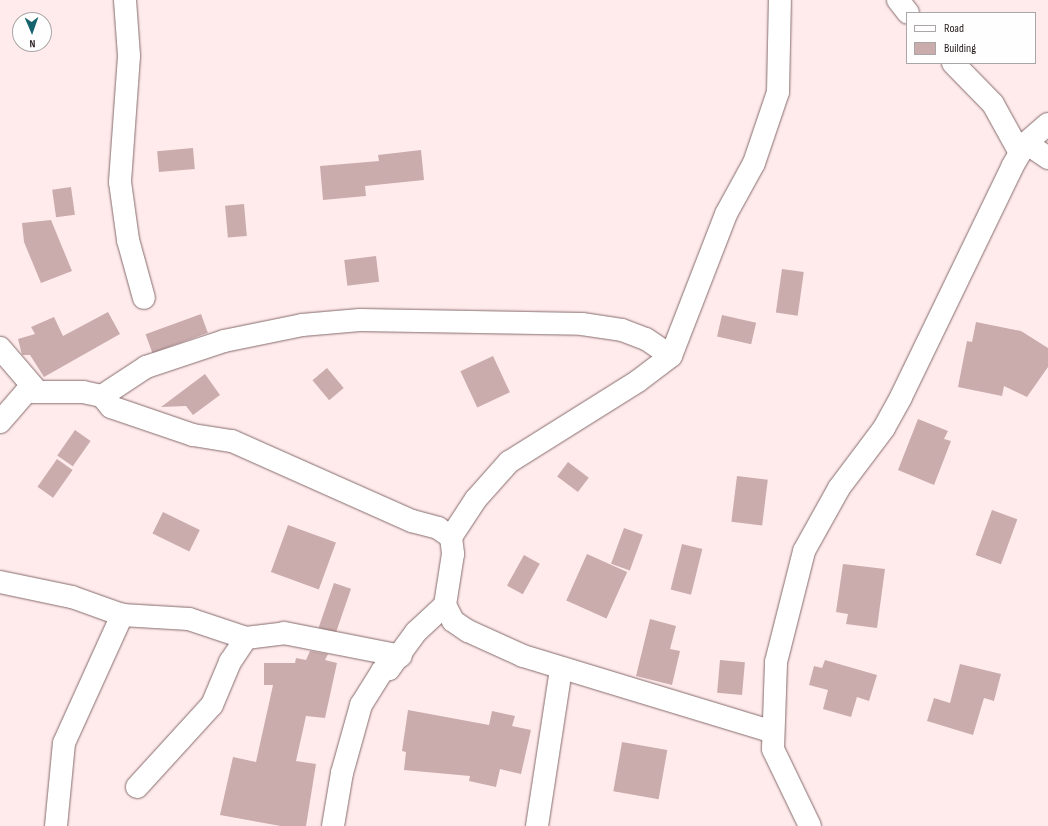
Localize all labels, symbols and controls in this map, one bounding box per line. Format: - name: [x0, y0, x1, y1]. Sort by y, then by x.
- north arrow: [12, 12, 52, 52]
- legend: [906, 12, 1036, 64]
- text: Road: [944, 21, 964, 36]
- text: N: [29, 37, 36, 50]
- text: Building: [944, 41, 976, 56]

